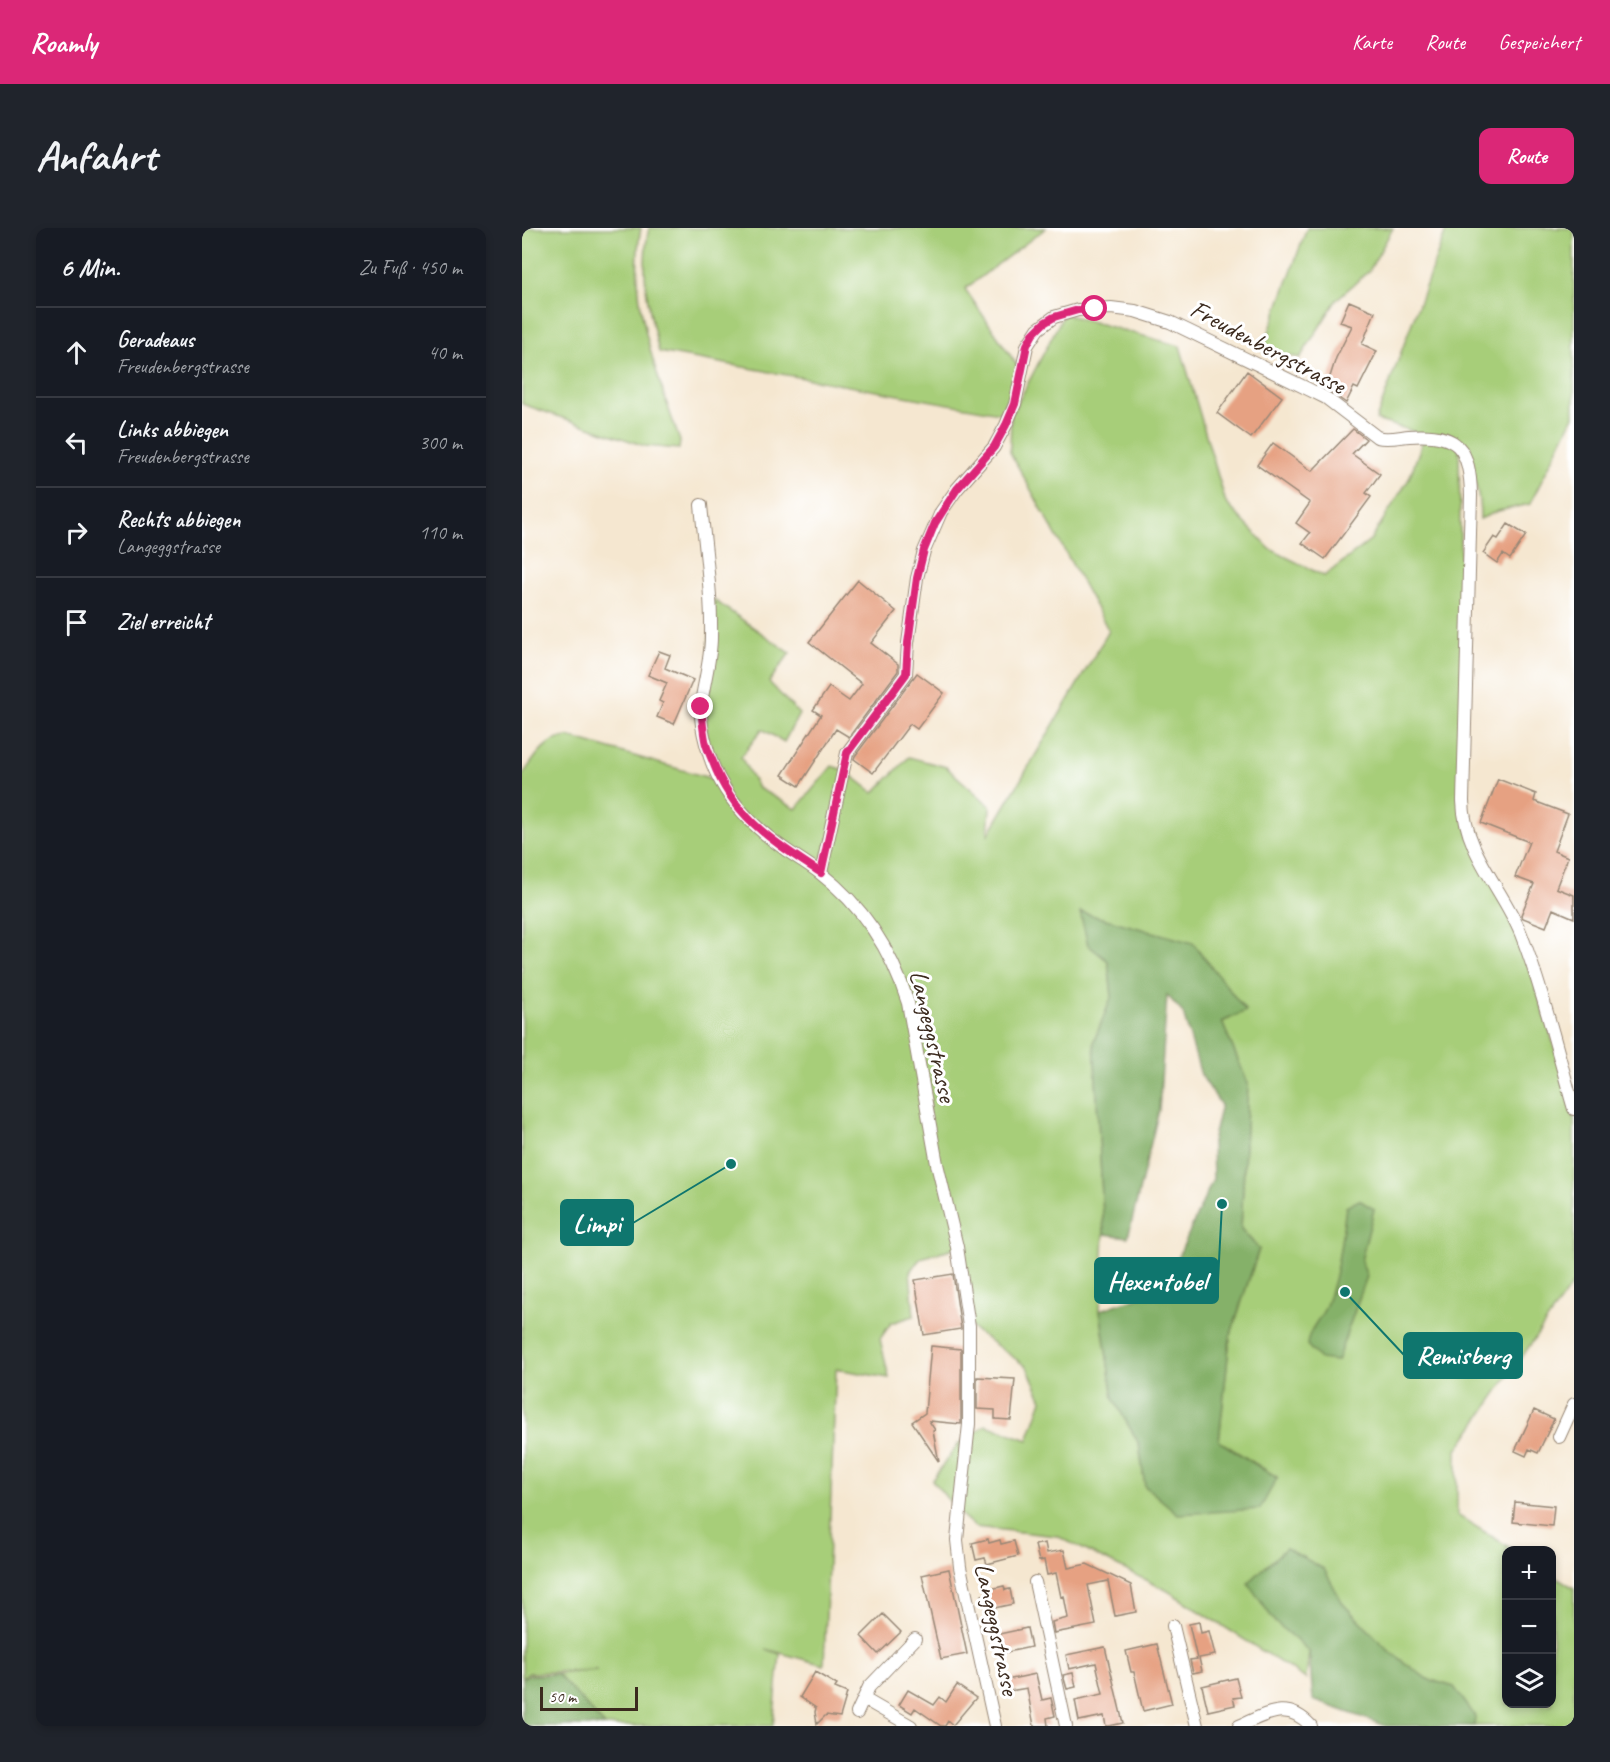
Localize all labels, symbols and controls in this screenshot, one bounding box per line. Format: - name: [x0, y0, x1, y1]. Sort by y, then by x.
- text: Roamly: [30, 25, 97, 60]
- text: Karte: [1352, 29, 1392, 55]
- text: Route: [1425, 29, 1465, 55]
- text: Gespeichert: [1498, 29, 1580, 55]
- button: Route: [1479, 128, 1574, 184]
- text: Anfahrt: [36, 130, 156, 183]
- text: 6 Min.: [60, 251, 120, 284]
- text: Zu Fuß · 450 m: [359, 255, 462, 280]
- street label: Freudenbergstrasse: [1185, 292, 1353, 402]
- route start: [1081, 295, 1107, 321]
- text: Geradeaus: [117, 326, 194, 354]
- icon: ahead: [60, 336, 93, 369]
- text: 40 m: [428, 340, 462, 365]
- text: Freudenbergstrasse: [117, 354, 249, 379]
- text: Links abbiegen: [117, 416, 228, 444]
- icon: left: [60, 426, 93, 459]
- text: 300 m: [419, 430, 462, 455]
- text: Freudenbergstrasse: [117, 444, 249, 469]
- text: Rechts abbiegen: [117, 506, 240, 534]
- icon: right: [60, 516, 93, 549]
- text: 110 m: [419, 520, 462, 545]
- text: Langeggstrasse: [117, 534, 220, 559]
- icon: arrive: [60, 606, 93, 639]
- text: Ziel erreicht: [117, 608, 210, 636]
- route end: [687, 693, 713, 719]
- street label: Langeggstrasse: [902, 967, 965, 1107]
- callout: Limpi: [561, 1200, 633, 1245]
- text: Limpi: [573, 1206, 625, 1240]
- callout: Hexentobel: [1095, 1258, 1218, 1303]
- text: Hexentobel: [1107, 1264, 1212, 1298]
- callout: Remisberg: [1404, 1333, 1522, 1378]
- text: Remisberg: [1416, 1338, 1513, 1372]
- map controls: [1502, 1546, 1556, 1708]
- button: +: [1502, 1546, 1556, 1600]
- street label: Langeggstrasse: [967, 1560, 1028, 1700]
- button: −: [1502, 1600, 1556, 1654]
- button: layers: [1502, 1654, 1556, 1708]
- scale bar: [540, 1684, 638, 1712]
- text: 50 m: [549, 1687, 576, 1707]

